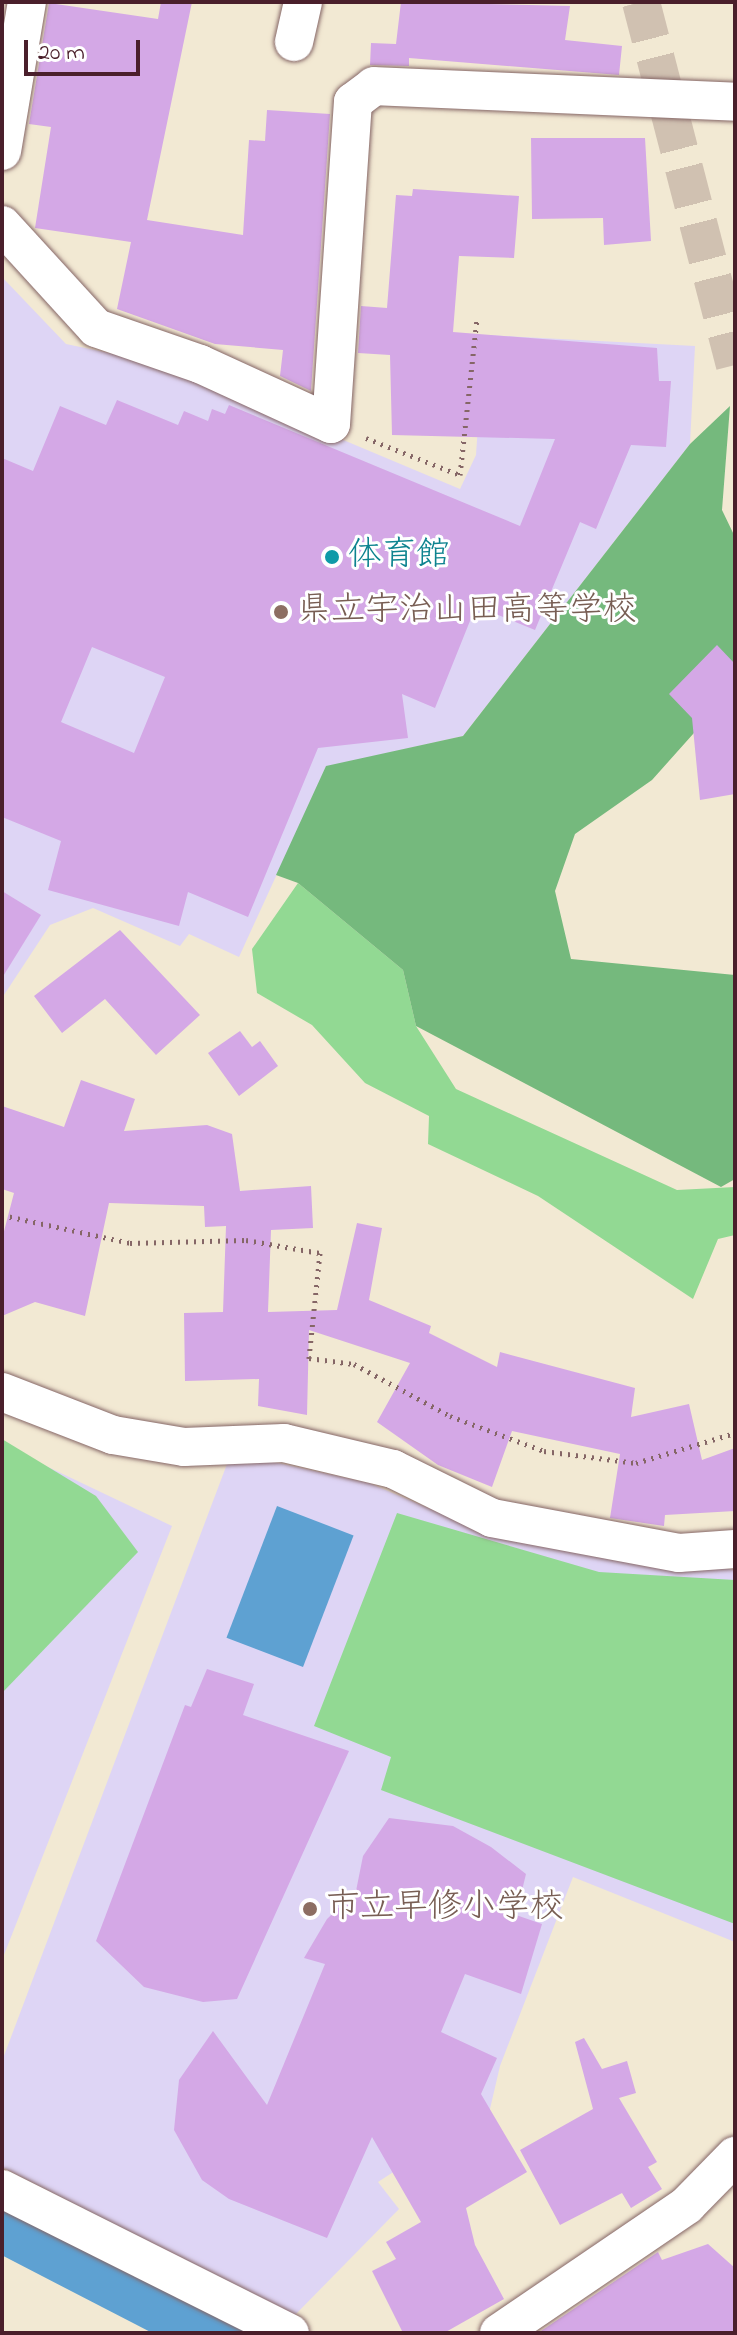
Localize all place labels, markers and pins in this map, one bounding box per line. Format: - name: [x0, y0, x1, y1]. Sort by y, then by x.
- place label: 体育館: [348, 537, 450, 577]
- marker: 体育館: [323, 548, 341, 566]
- place label: 県立宇治山田高等学校: [297, 592, 637, 632]
- marker: 県立宇治山田高等学校: [272, 603, 290, 621]
- place label: 市立早修小学校: [326, 1889, 564, 1929]
- marker: 市立早修小学校: [301, 1900, 319, 1918]

